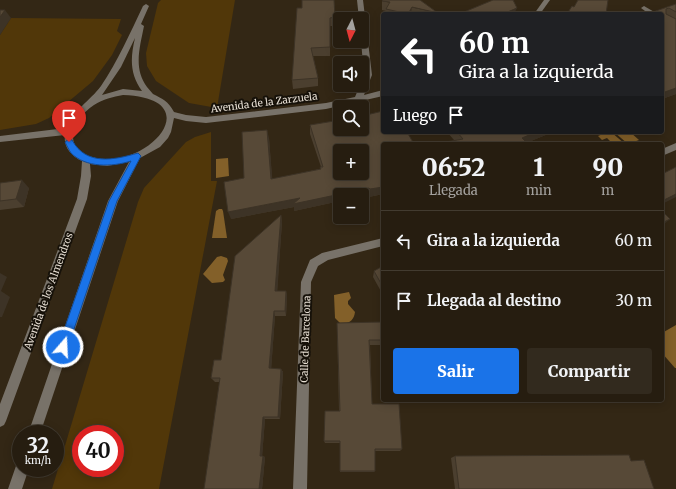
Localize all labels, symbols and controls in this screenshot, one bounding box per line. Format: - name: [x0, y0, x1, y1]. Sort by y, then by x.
- north arrow: [333, 12, 369, 48]
- map controls: [333, 12, 369, 224]
- text: 60 m: [459, 25, 529, 61]
- icon: left: [393, 28, 445, 80]
- button: sound: [333, 56, 369, 92]
- text: Gira a la izquierda: [459, 60, 614, 83]
- street label: Avenida de la Zarzuela: [209, 89, 319, 116]
- button: search: [333, 100, 369, 136]
- pin: [52, 101, 86, 142]
- icon: arrive: [445, 104, 467, 126]
- text: Luego: [393, 106, 437, 125]
- icon: arrive: [58, 107, 80, 129]
- button: +: [333, 144, 369, 180]
- text: 06:52: [422, 152, 485, 183]
- text: 1: [533, 152, 544, 183]
- text: 90: [592, 152, 623, 183]
- text: Llegada: [429, 182, 478, 199]
- text: min: [526, 182, 552, 199]
- text: m: [601, 182, 614, 199]
- button: −: [333, 188, 369, 224]
- icon: left: [393, 230, 415, 252]
- street label: Avenida de los Almendros: [21, 231, 76, 353]
- text: Gira a la izquierda: [427, 231, 560, 250]
- text: 60 m: [615, 231, 652, 250]
- icon: arrive: [393, 290, 415, 312]
- text: Llegada al destino: [427, 291, 561, 310]
- text: 30 m: [615, 291, 652, 310]
- street label: Calle de Barcelona: [297, 295, 314, 383]
- position arrow: [42, 326, 84, 368]
- button: Salir: [393, 348, 519, 394]
- button: Compartir: [527, 348, 652, 394]
- speed limit sign: 40: [72, 425, 124, 477]
- text: 32: [27, 433, 49, 458]
- text: km/h: [25, 454, 51, 467]

